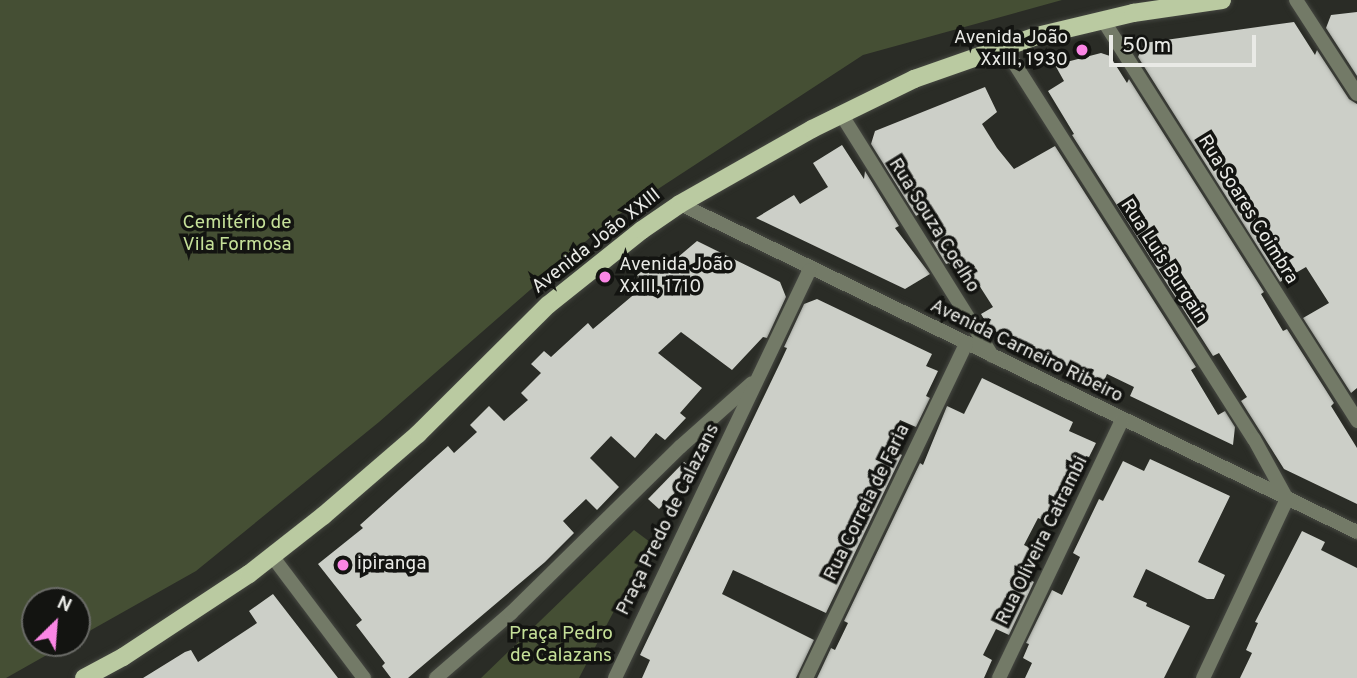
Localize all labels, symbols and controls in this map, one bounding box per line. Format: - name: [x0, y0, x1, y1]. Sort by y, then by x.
- scale bar: [1112, 21, 1259, 65]
- place label: Avenida João XxIII, 1930: [954, 28, 1068, 72]
- text: 50 m: [1122, 33, 1171, 60]
- marker: Avenida João XxIII, 1930: [1074, 42, 1090, 58]
- street label: Rua Soares Coimbra: [1192, 131, 1302, 289]
- street label: Rua Souza Coelho: [882, 155, 984, 297]
- street label: Avenida João XXIII: [528, 185, 666, 299]
- street label: Rua Luis Burgain: [1114, 196, 1212, 328]
- park label: Cemitério de Vila Formosa: [182, 213, 292, 257]
- place label: Avenida João XxIII, 1710: [619, 255, 733, 299]
- marker: Avenida João XxIII, 1710: [597, 269, 613, 285]
- street label: Avenida Carneiro Ribeiro: [926, 295, 1126, 409]
- street label: Praça Predo de Calazans: [613, 420, 725, 620]
- street label: Rua Correia de Faria: [820, 421, 916, 585]
- street label: Rua Oliveira Catrambi: [992, 453, 1094, 629]
- place label: ipiranga: [357, 554, 426, 576]
- marker: ipiranga: [335, 557, 351, 573]
- north arrow: [21, 587, 91, 657]
- text: N: [53, 591, 75, 619]
- park label: Praça Pedro de Calazans: [509, 624, 613, 668]

